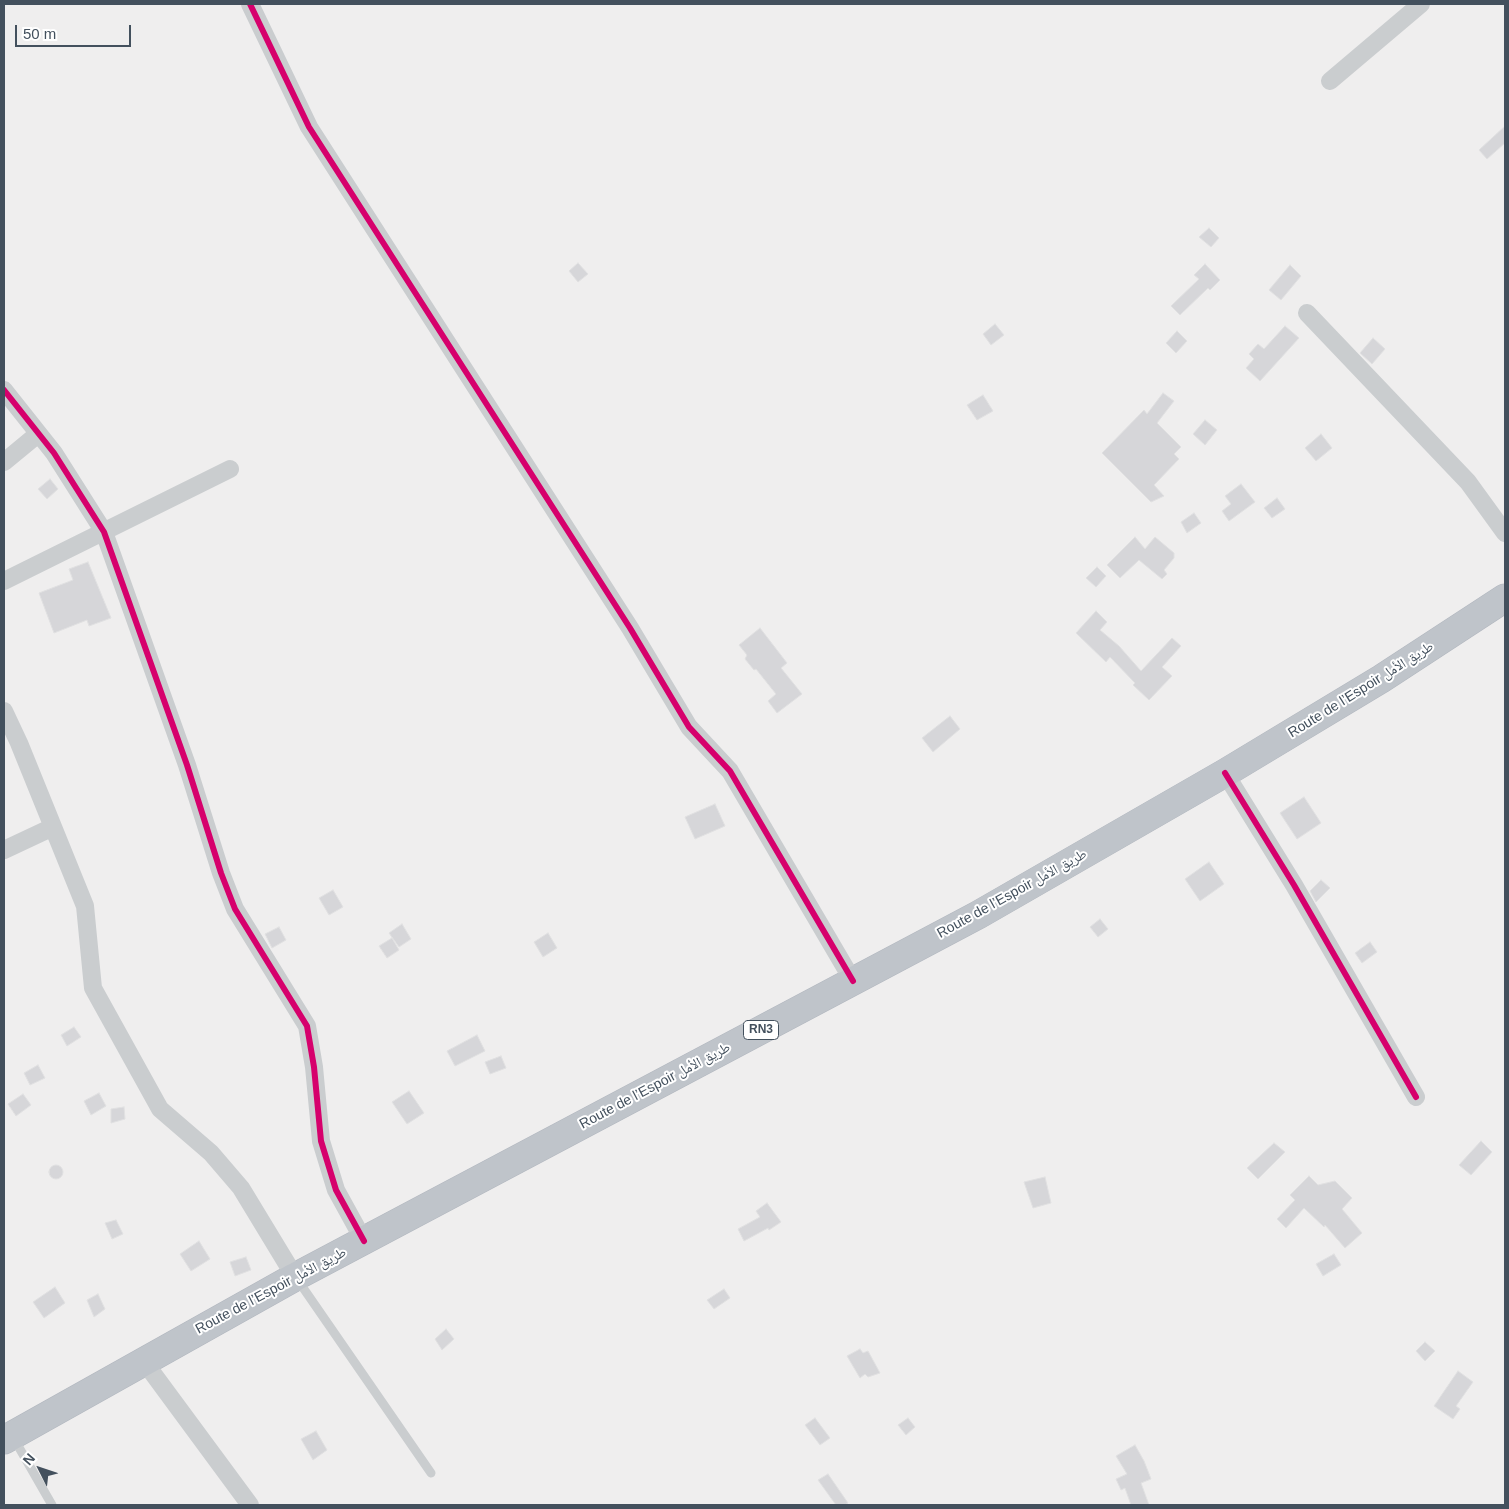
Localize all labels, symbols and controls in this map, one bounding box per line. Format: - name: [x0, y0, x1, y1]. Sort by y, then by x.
- scale bar: [18, 15, 134, 47]
- text: 50 m: [23, 25, 56, 42]
- street label: Route de l’Espoir طريق الأمل: [1285, 638, 1437, 742]
- street label: Route de l’Espoir طريق الأمل: [934, 846, 1090, 942]
- road number: RN3: [744, 1020, 778, 1040]
- street label: Route de l’Espoir طريق الأمل: [577, 1039, 733, 1133]
- street label: Route de l’Espoir طريق الأمل: [193, 1244, 349, 1338]
- north arrow: [15, 1444, 65, 1494]
- text: N: [19, 1450, 38, 1468]

